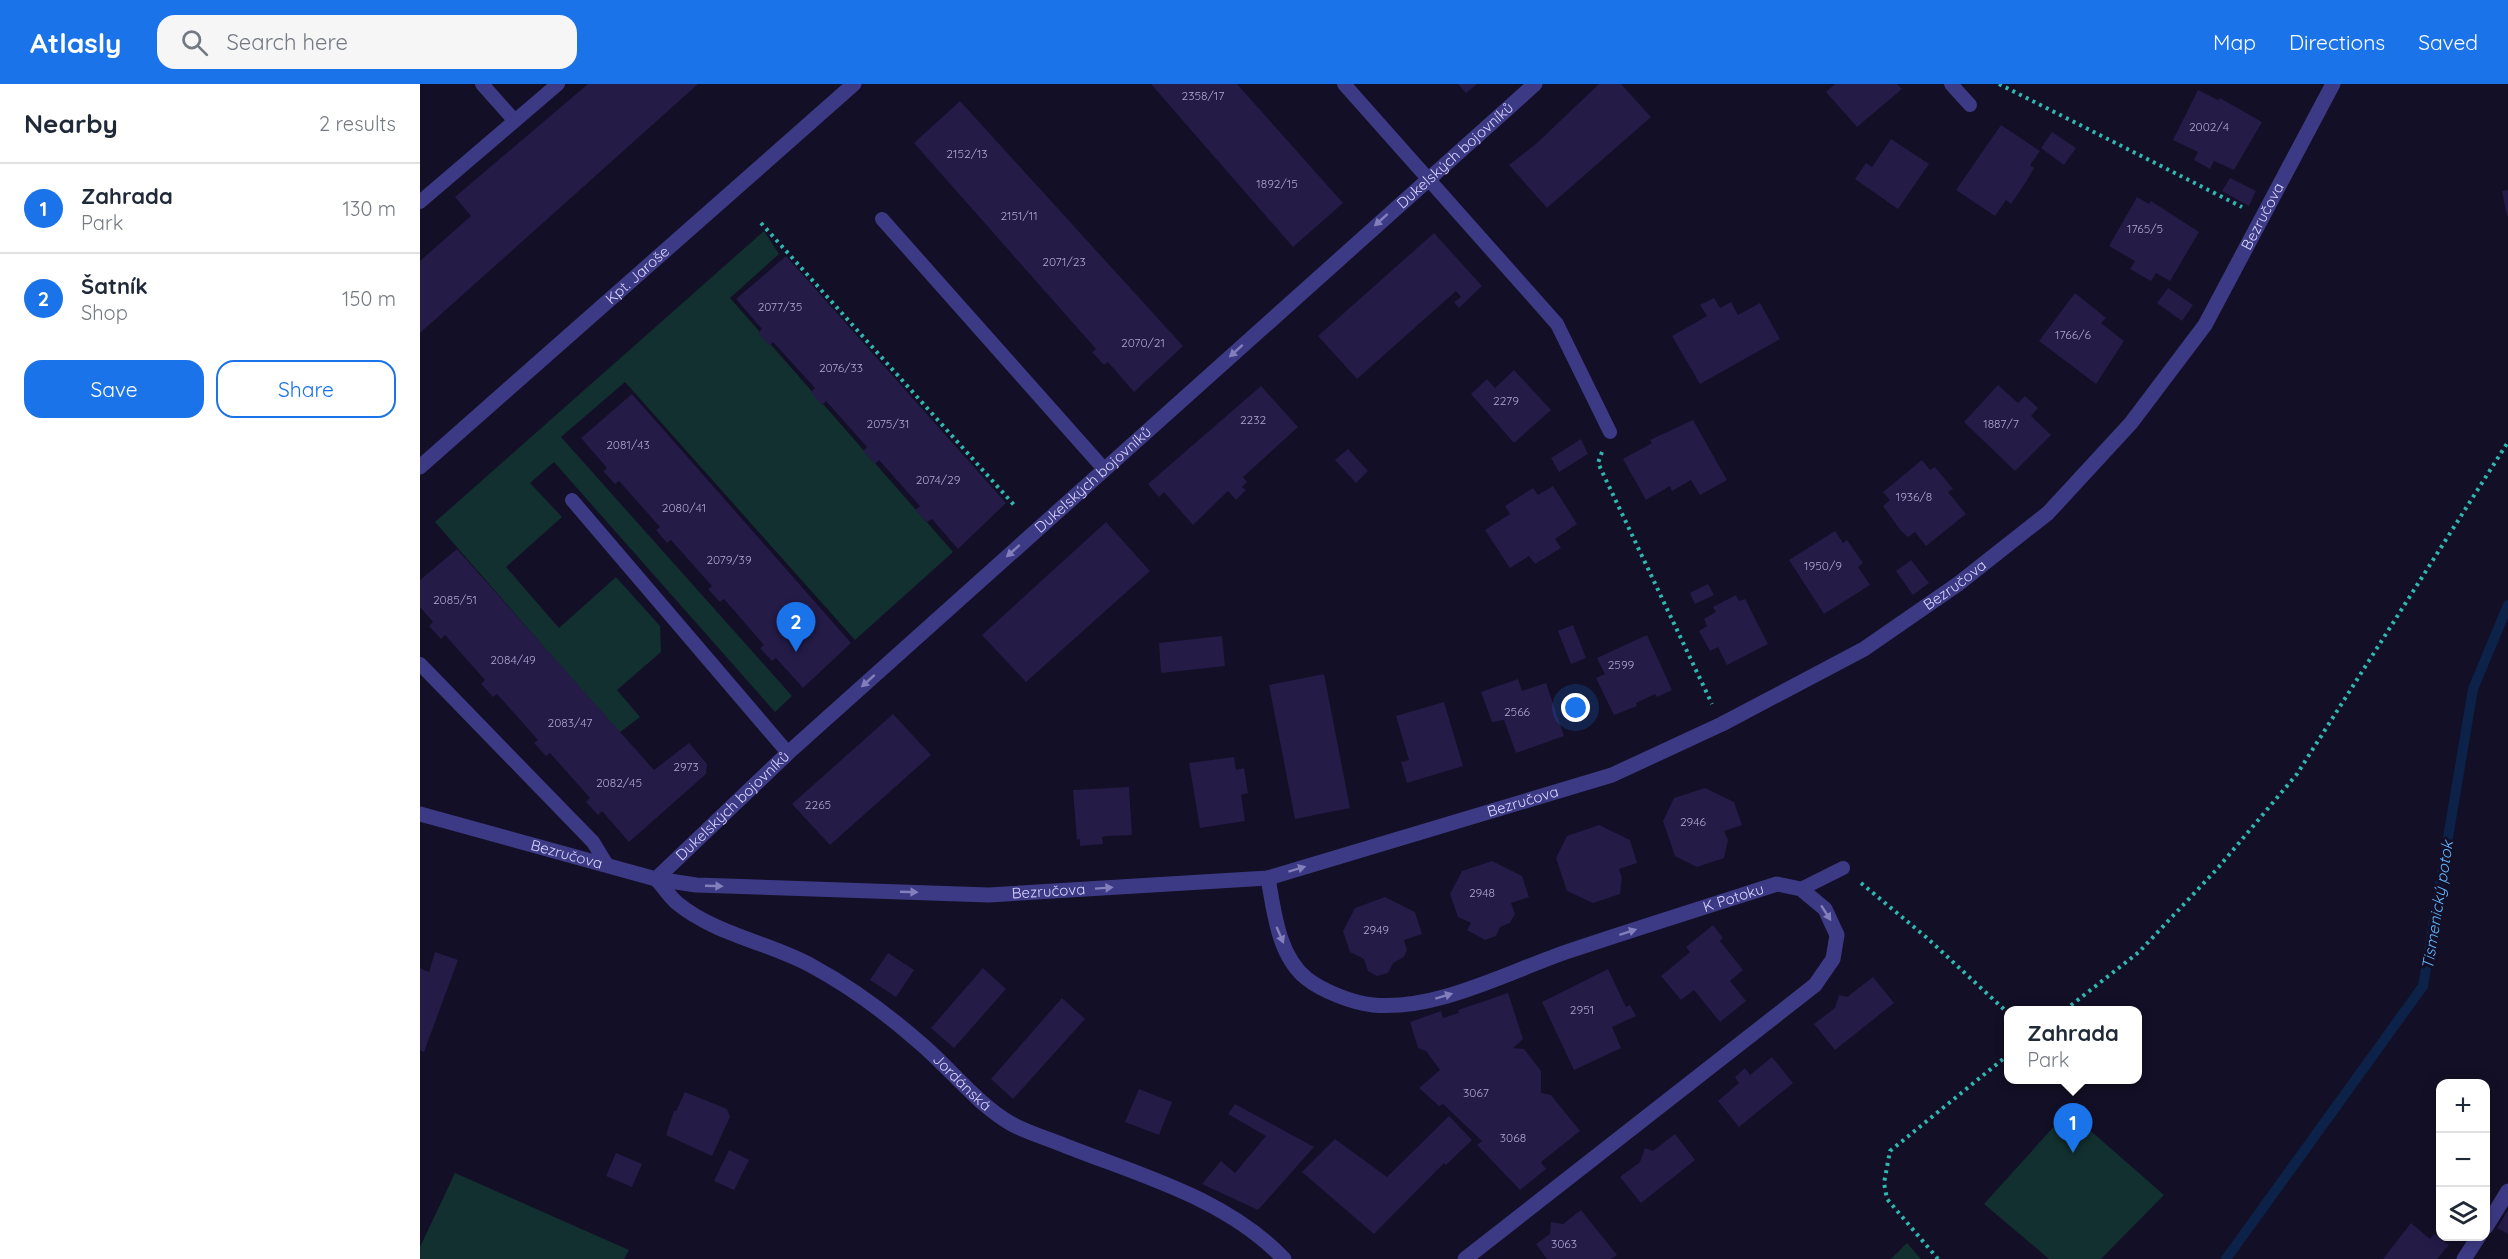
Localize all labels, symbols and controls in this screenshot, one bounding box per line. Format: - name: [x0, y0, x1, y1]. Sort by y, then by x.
- search box: [157, 15, 577, 69]
- text: Atlasly: [30, 25, 121, 60]
- icon: search: [178, 26, 211, 59]
- text: Search here: [226, 28, 348, 56]
- text: Map: [2213, 29, 2256, 55]
- text: Directions: [2289, 29, 2385, 55]
- text: Saved: [2418, 29, 2478, 55]
- house number: 2358/17: [1182, 88, 1224, 103]
- street label: Dukelských bojovníků: [1392, 98, 1517, 212]
- text: Nearby: [24, 107, 118, 140]
- text: 2 results: [319, 111, 396, 136]
- house number: 2002/4: [2189, 119, 2229, 134]
- house number: 2152/13: [946, 146, 988, 161]
- house number: 1892/15: [1256, 176, 1298, 191]
- street label: Bezručova: [2237, 179, 2288, 253]
- text: Zahrada: [81, 182, 173, 210]
- text: 1: [40, 196, 47, 221]
- text: 130 m: [343, 196, 396, 221]
- house number: 2151/11: [1000, 208, 1038, 223]
- text: Park: [81, 210, 123, 235]
- one-way arrow: [1374, 213, 1389, 226]
- house number: 1765/5: [2127, 221, 2163, 236]
- street label: Kpt. Jaroše: [601, 242, 673, 308]
- house number: 2071/23: [1042, 254, 1086, 269]
- text: Šatník: [81, 272, 148, 300]
- text: 2: [38, 286, 49, 311]
- text: 150 m: [342, 286, 396, 311]
- house number: 2077/35: [758, 299, 802, 314]
- text: Shop: [81, 300, 128, 325]
- house number: 1766/6: [2055, 327, 2091, 342]
- house number: 2070/21: [1121, 335, 1165, 350]
- one-way arrow: [1229, 344, 1244, 357]
- button: Save: [24, 360, 204, 418]
- button: Share: [216, 360, 396, 418]
- house number: 2076/33: [819, 360, 863, 375]
- house number: 2279: [1493, 393, 1519, 408]
- house number: 2232: [1240, 412, 1266, 427]
- house number: 2075/31: [867, 416, 909, 431]
- house number: 1887/7: [1983, 416, 2019, 431]
- street label: Dukelských bojovníků: [1030, 422, 1155, 537]
- house number: 2081/43: [606, 437, 650, 452]
- house number: 2074/29: [916, 472, 961, 487]
- house number: 1936/8: [1896, 489, 1932, 504]
- house number: 2080/41: [662, 500, 706, 515]
- one-way arrow: [1006, 544, 1021, 557]
- house number: 2079/39: [706, 552, 752, 567]
- street label: Bezručova: [1919, 555, 1990, 614]
- house number: 1950/9: [1804, 558, 1842, 573]
- house number: 2085/51: [433, 592, 477, 607]
- pin: 2: [776, 602, 815, 652]
- house number: 2084/49: [490, 652, 536, 667]
- house number: 2599: [1608, 657, 1635, 672]
- one-way arrow: [861, 674, 876, 687]
- your location: [1561, 693, 1590, 722]
- house number: 2566: [1504, 704, 1531, 719]
- house number: 2083/47: [548, 715, 592, 730]
- street label: Dukelských bojovníků: [671, 747, 793, 864]
- house number: 2973: [673, 759, 699, 774]
- house number: 2082/45: [596, 775, 642, 790]
- street label: Bezručova: [1485, 782, 1561, 821]
- house number: 2265: [805, 797, 831, 812]
- house number: 2946: [1680, 814, 1707, 829]
- street label: Bezručova: [529, 835, 605, 873]
- water label: Tismenický potok: [2417, 838, 2457, 971]
- one-way arrow: [1288, 864, 1306, 873]
- street label: Bezručova: [1011, 879, 1086, 903]
- street label: K Potoku: [1701, 879, 1766, 916]
- one-way arrow: [705, 881, 724, 890]
- one-way arrow: [1094, 883, 1113, 893]
- house number: 2948: [1469, 885, 1495, 900]
- one-way arrow: [900, 888, 919, 897]
- one-way arrow: [1820, 905, 1831, 922]
- house number: 2949: [1363, 922, 1389, 937]
- one-way arrow: [1275, 926, 1285, 944]
- one-way arrow: [1619, 927, 1637, 936]
- one-way arrow: [1435, 990, 1453, 1000]
- house number: 2951: [1570, 1002, 1594, 1017]
- popup: [2004, 1006, 2142, 1084]
- text: Zahrada: [2027, 1019, 2119, 1047]
- text: Park: [2027, 1047, 2069, 1072]
- street label: Jordánská: [929, 1050, 995, 1115]
- map controls: [2436, 1079, 2490, 1241]
- button: +: [2436, 1079, 2490, 1133]
- house number: 3067: [1463, 1085, 1489, 1100]
- pin: 1: [2054, 1104, 2092, 1153]
- house number: 3068: [1500, 1130, 1526, 1145]
- button: −: [2436, 1133, 2490, 1187]
- button: layers: [2436, 1187, 2490, 1241]
- house number: 3063: [1551, 1236, 1577, 1251]

